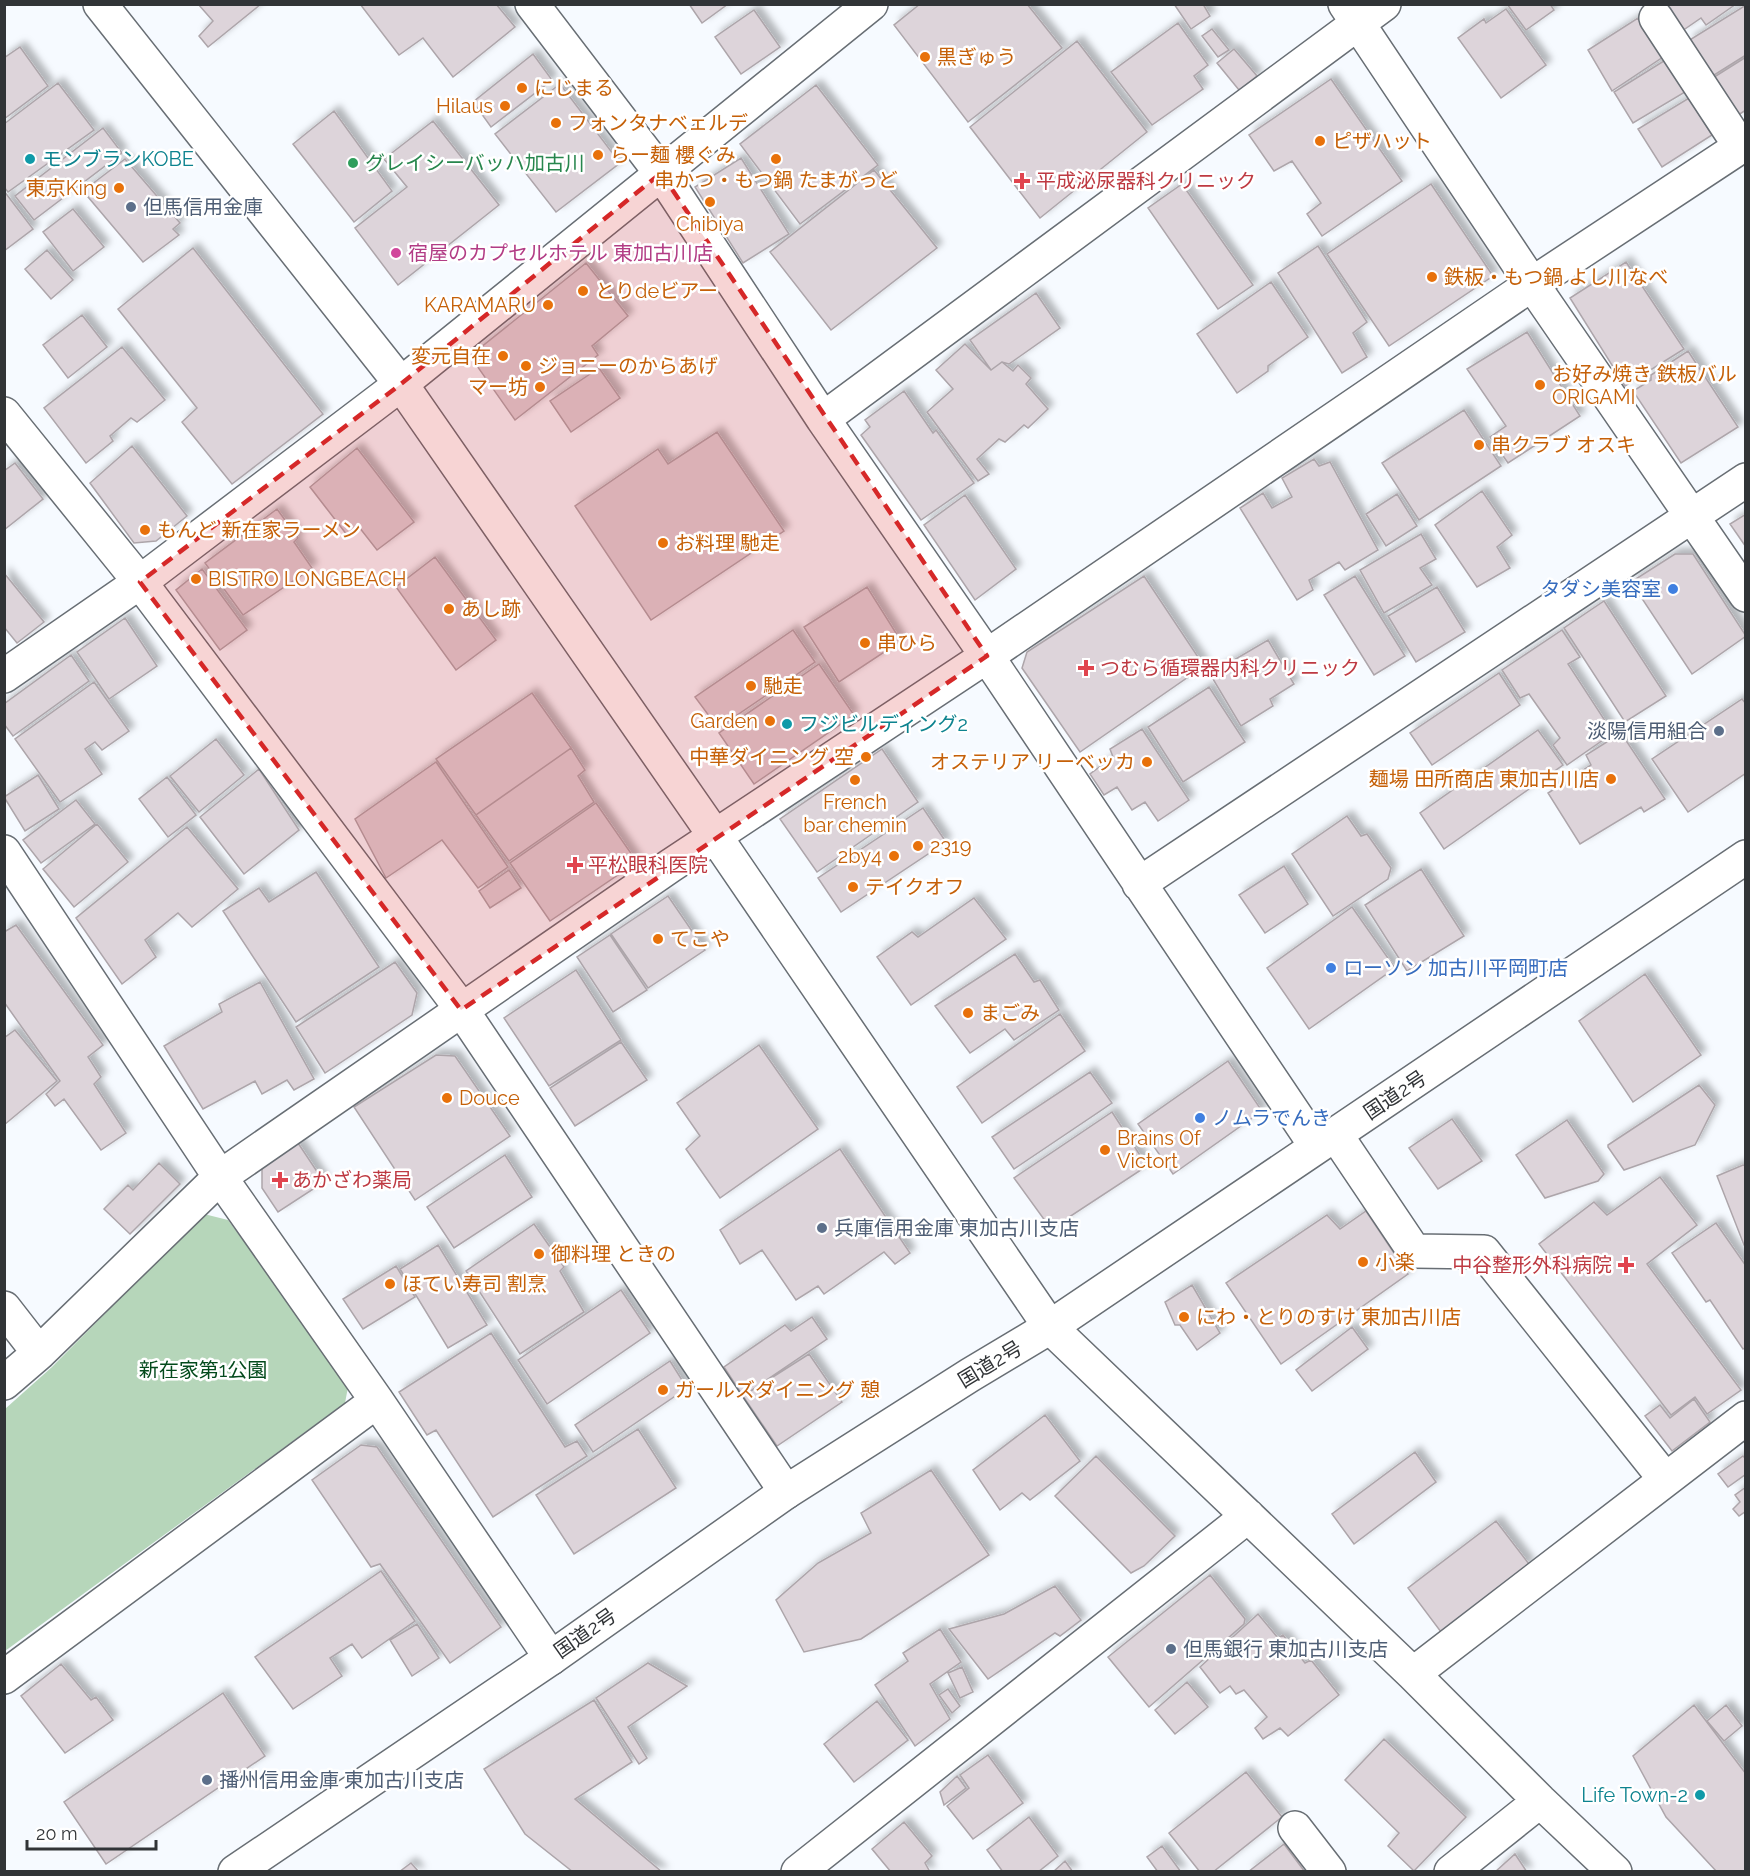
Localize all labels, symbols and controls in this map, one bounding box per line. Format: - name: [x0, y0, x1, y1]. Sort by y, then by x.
- place label: 黒ぎゅう: [937, 45, 1016, 69]
- marker: 黒ぎゅう: [918, 50, 932, 64]
- place label: にじまる: [534, 76, 614, 100]
- marker: にじまる: [515, 81, 529, 95]
- place label: Hilaus: [436, 94, 493, 118]
- marker: Hilaus: [498, 99, 512, 113]
- place label: フォンタナベェルデ: [568, 111, 748, 135]
- marker: フォンタナベェルデ: [549, 116, 563, 130]
- place label: ピザハット: [1332, 129, 1432, 153]
- marker: ピザハット: [1313, 134, 1327, 148]
- place label: らー麺 櫻ぐみ: [610, 143, 736, 167]
- place label: モンブランKOBE: [42, 147, 194, 171]
- marker: らー麺 櫻ぐみ: [591, 148, 605, 162]
- place label: グレイシーバッハ加古川: [365, 151, 585, 175]
- marker: モンブランKOBE: [23, 152, 37, 166]
- marker: 串かつ・もつ鍋 たまがっど: [769, 152, 783, 166]
- marker: グレイシーバッハ加古川: [346, 156, 360, 170]
- place label: 串かつ・もつ鍋 たまがっど: [654, 168, 898, 192]
- place label: 平成泌尿器科クリニック: [1036, 169, 1256, 193]
- marker: 平成泌尿器科クリニック: [1013, 172, 1031, 190]
- place label: 東京King: [26, 176, 107, 200]
- marker: 東京King: [112, 181, 126, 195]
- place label: 但馬信用金庫: [143, 195, 263, 219]
- marker: Chibiya: [703, 195, 717, 209]
- marker: 但馬信用金庫: [124, 200, 138, 214]
- place label: Chibiya: [676, 212, 744, 236]
- place label: 宿屋のカプセルホテル 東加古川店: [408, 241, 713, 265]
- marker: 宿屋のカプセルホテル 東加古川店: [389, 246, 403, 260]
- place label: 鉄板・もつ鍋 よし川なべ: [1444, 265, 1668, 289]
- marker: 鉄板・もつ鍋 よし川なべ: [1425, 270, 1439, 284]
- place label: とりdeビアー: [595, 279, 718, 303]
- marker: とりdeビアー: [576, 284, 590, 298]
- place label: KARAMARU: [424, 293, 536, 317]
- marker: KARAMARU: [541, 298, 555, 312]
- place label: 変元自在: [411, 344, 491, 368]
- marker: 変元自在: [496, 349, 510, 363]
- place label: ジョニーのからあげ: [538, 354, 718, 378]
- marker: ジョニーのからあげ: [519, 359, 533, 373]
- place label: お好み焼き 鉄板バル ORIGAMI: [1552, 362, 1737, 409]
- place label: マー坊: [468, 375, 528, 399]
- marker: お好み焼き 鉄板バル ORIGAMI: [1533, 378, 1547, 392]
- marker: マー坊: [533, 380, 547, 394]
- place label: 串クラブ オスキ: [1491, 433, 1636, 457]
- marker: 串クラブ オスキ: [1472, 438, 1486, 452]
- place label: もんど 新在家ラーメン: [157, 518, 361, 542]
- marker: もんど 新在家ラーメン: [138, 523, 152, 537]
- place label: お料理 馳走: [675, 531, 780, 555]
- marker: お料理 馳走: [656, 536, 670, 550]
- place label: BISTRO LONGBEACH: [208, 567, 407, 591]
- marker: BISTRO LONGBEACH: [189, 572, 203, 586]
- place label: タダシ美容室: [1541, 577, 1661, 601]
- marker: タダシ美容室: [1666, 582, 1680, 596]
- place label: あし跡: [461, 597, 521, 621]
- marker: あし跡: [442, 602, 456, 616]
- place label: 串ひら: [877, 631, 937, 655]
- marker: 串ひら: [858, 636, 872, 650]
- place label: つむら循環器内科クリニック: [1100, 656, 1360, 680]
- marker: つむら循環器内科クリニック: [1077, 659, 1095, 677]
- place label: 馳走: [763, 674, 803, 698]
- marker: 馳走: [744, 679, 758, 693]
- place label: Garden: [690, 709, 758, 733]
- place label: フジビルディング2: [799, 712, 968, 736]
- marker: Garden: [763, 714, 777, 728]
- marker: フジビルディング2: [780, 717, 794, 731]
- place label: 淡陽信用組合: [1587, 719, 1707, 743]
- marker: 淡陽信用組合: [1712, 724, 1726, 738]
- place label: 中華ダイニング 空: [689, 745, 854, 769]
- marker: 中華ダイニング 空: [859, 750, 873, 764]
- place label: オステリア リーベッカ: [930, 750, 1135, 774]
- marker: オステリア リーベッカ: [1140, 755, 1154, 769]
- place label: 麺場 田所商店 東加古川店: [1369, 767, 1599, 791]
- marker: 麺場 田所商店 東加古川店: [1604, 772, 1618, 786]
- marker: French bar chemin: [848, 773, 862, 787]
- place label: French bar chemin: [803, 790, 907, 837]
- place label: 2319: [930, 834, 971, 858]
- marker: 2319: [911, 839, 925, 853]
- place label: 2by4: [838, 844, 882, 868]
- marker: 2by4: [887, 849, 901, 863]
- place label: 平松眼科医院: [588, 853, 708, 877]
- marker: 平松眼科医院: [566, 856, 584, 874]
- place label: テイクオフ: [865, 875, 965, 899]
- marker: テイクオフ: [846, 880, 860, 894]
- place label: てこや: [670, 927, 730, 951]
- marker: てこや: [651, 932, 665, 946]
- place label: ローソン 加古川平岡町店: [1343, 956, 1568, 980]
- marker: ローソン 加古川平岡町店: [1324, 961, 1338, 975]
- place label: まごみ: [980, 1001, 1040, 1025]
- marker: まごみ: [961, 1006, 975, 1020]
- street label: 国道2号: [1359, 1065, 1431, 1125]
- place label: Douce: [459, 1086, 520, 1110]
- marker: Douce: [440, 1091, 454, 1105]
- place label: ノムラでんき: [1212, 1106, 1331, 1130]
- marker: ノムラでんき: [1193, 1111, 1207, 1125]
- place label: Brains Of Victort: [1117, 1126, 1202, 1173]
- marker: Brains Of Victort: [1098, 1143, 1112, 1157]
- place label: あかざわ薬局: [292, 1168, 412, 1192]
- marker: あかざわ薬局: [273, 1173, 287, 1187]
- place label: 兵庫信用金庫 東加古川支店: [834, 1216, 1079, 1240]
- marker: 兵庫信用金庫 東加古川支店: [815, 1221, 829, 1235]
- place label: 御料理 ときの: [551, 1242, 676, 1266]
- marker: 御料理 ときの: [532, 1247, 546, 1261]
- place label: 小楽: [1375, 1250, 1415, 1274]
- place label: 中谷整形外科病院: [1452, 1253, 1612, 1277]
- marker: 小楽: [1356, 1255, 1370, 1269]
- marker: 中谷整形外科病院: [1617, 1256, 1635, 1274]
- place label: ほてい寿司 割烹: [402, 1272, 547, 1296]
- marker: ほてい寿司 割烹: [383, 1277, 397, 1291]
- place label: にわ・とりのすけ 東加古川店: [1196, 1305, 1461, 1329]
- marker: にわ・とりのすけ 東加古川店: [1177, 1310, 1191, 1324]
- street label: 国道2号: [954, 1336, 1026, 1392]
- park label: 新在家第1公園: [139, 1358, 267, 1382]
- place label: ガールズダイニング 憩: [675, 1378, 880, 1402]
- marker: ガールズダイニング 憩: [656, 1383, 670, 1397]
- street label: 国道2号: [549, 1603, 621, 1663]
- place label: 但馬銀行 東加古川支店: [1183, 1637, 1388, 1661]
- marker: 但馬銀行 東加古川支店: [1164, 1642, 1178, 1656]
- place label: 播州信用金庫 東加古川支店: [219, 1768, 464, 1792]
- marker: 播州信用金庫 東加古川支店: [200, 1773, 214, 1787]
- place label: Life Town-2: [1581, 1783, 1688, 1807]
- marker: Life Town-2: [1693, 1788, 1707, 1802]
- scale bar: [27, 1813, 156, 1851]
- text: 20 m: [36, 1823, 78, 1844]

